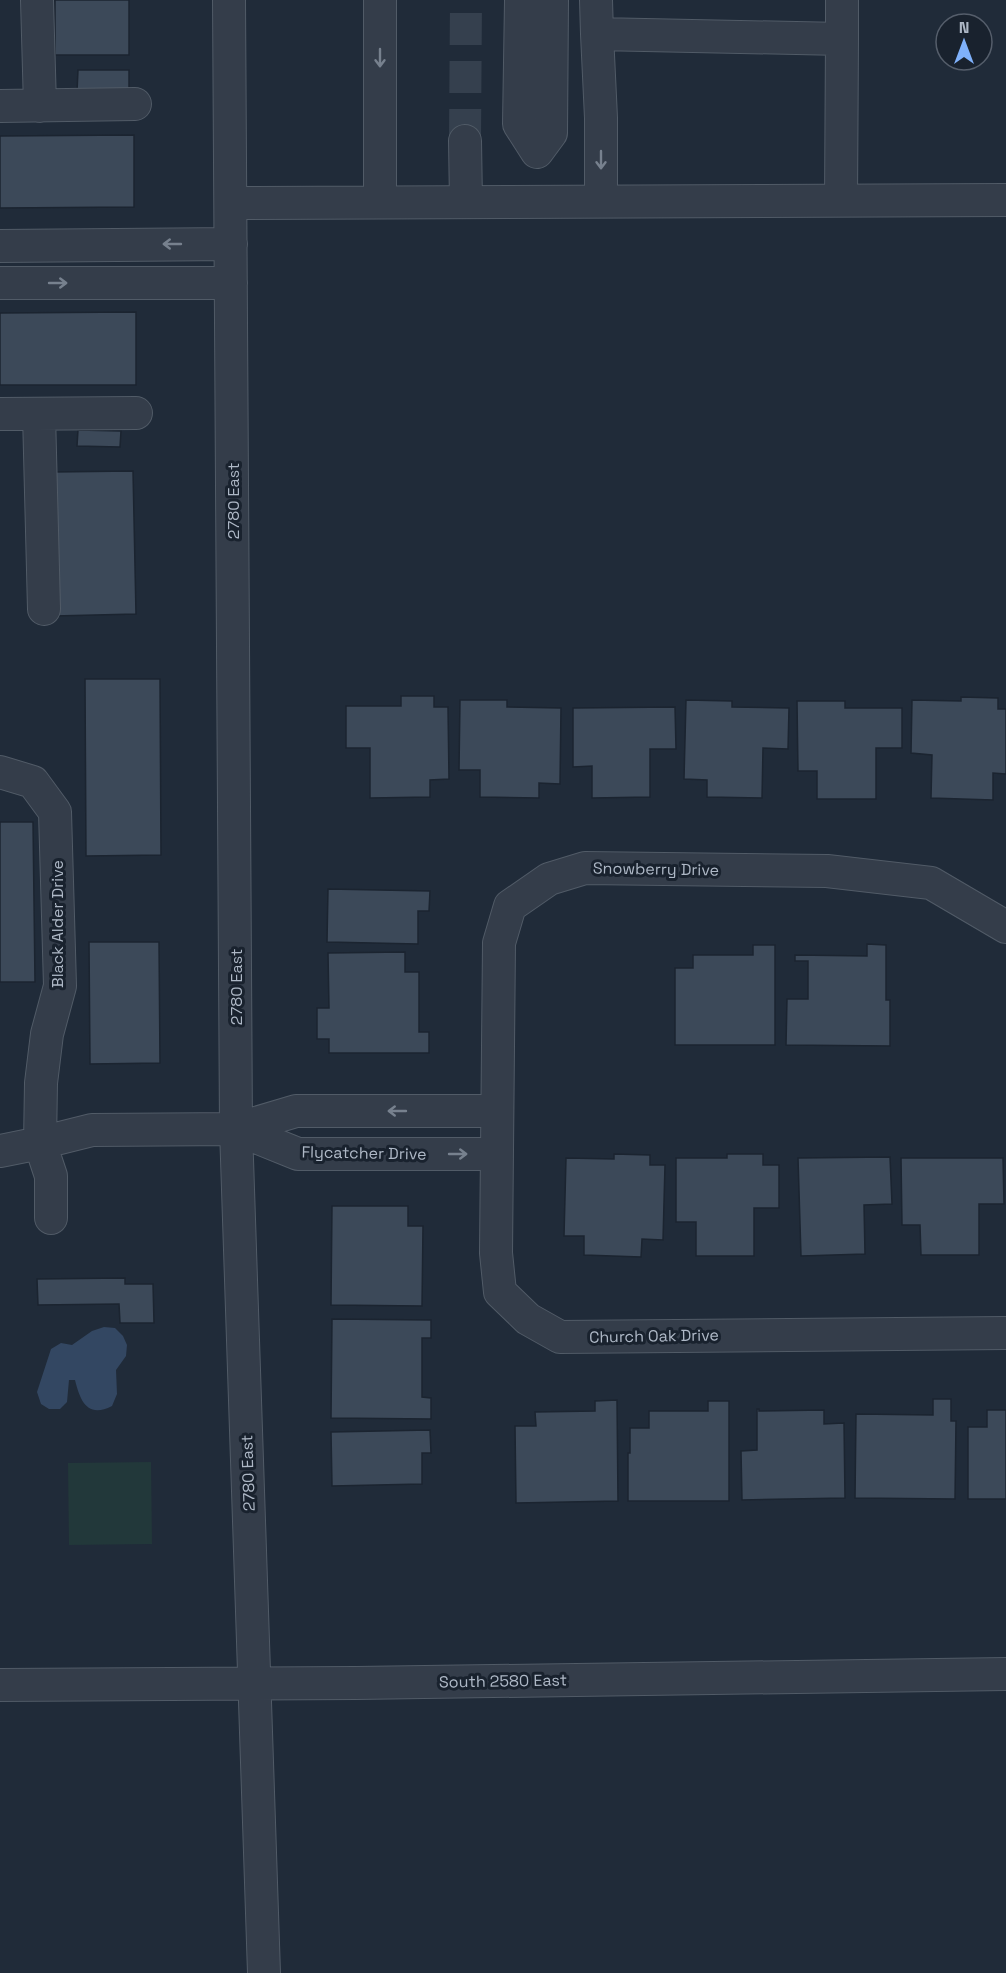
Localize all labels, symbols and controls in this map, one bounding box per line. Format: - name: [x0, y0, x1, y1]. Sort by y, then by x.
- north arrow: [934, 12, 994, 72]
- text: N: [959, 17, 969, 38]
- one-way arrow: [374, 48, 386, 68]
- one-way arrow: [595, 149, 607, 169]
- one-way arrow: [163, 239, 183, 250]
- one-way arrow: [48, 277, 68, 289]
- street label: 2780 East: [223, 463, 244, 539]
- street label: Snowberry Drive: [593, 857, 719, 881]
- street label: Black Alder Drive: [47, 860, 68, 988]
- street label: 2780 East: [226, 949, 247, 1025]
- one-way arrow: [387, 1105, 407, 1117]
- street label: Flycatcher Drive: [301, 1141, 427, 1165]
- one-way arrow: [447, 1148, 467, 1160]
- street label: Church Oak Drive: [589, 1324, 719, 1348]
- street label: 2780 East: [236, 1434, 260, 1512]
- street label: South 2580 East: [439, 1669, 567, 1693]

